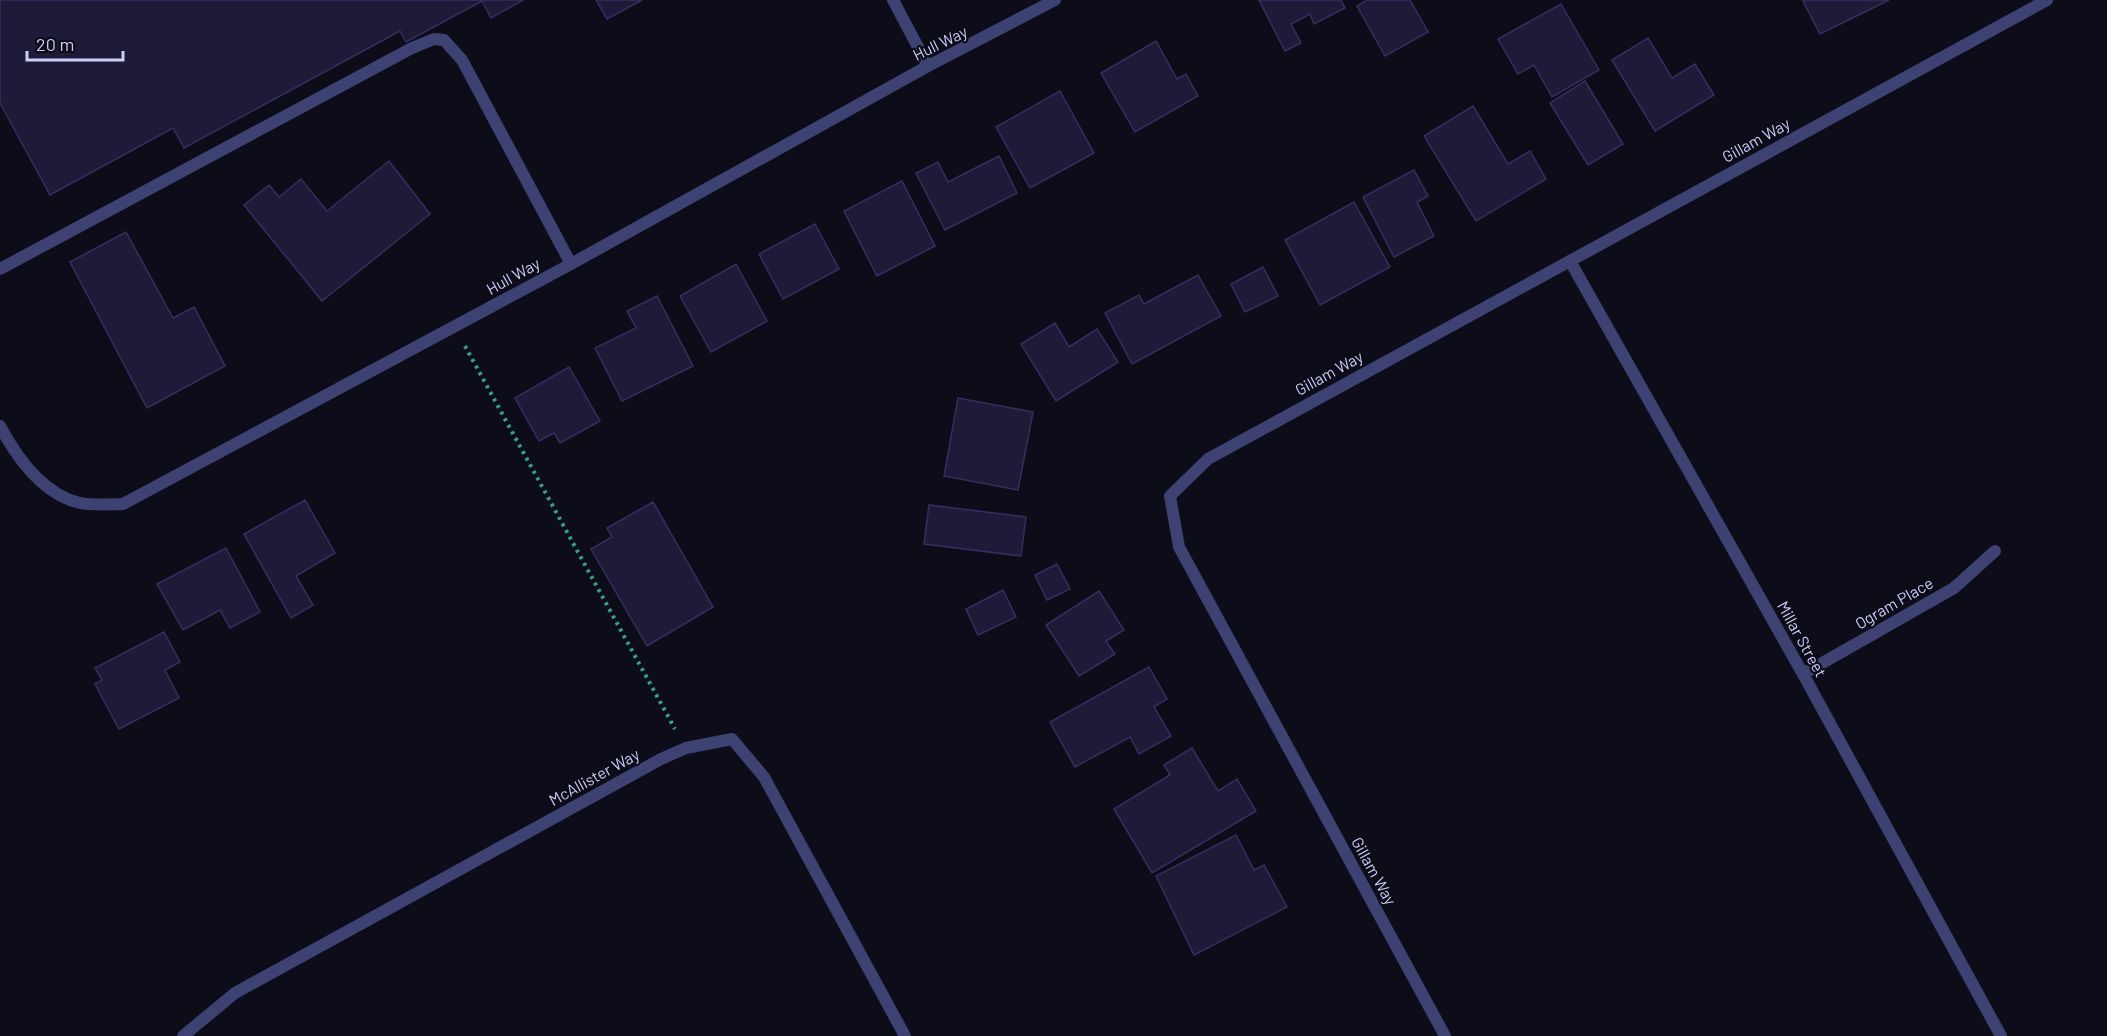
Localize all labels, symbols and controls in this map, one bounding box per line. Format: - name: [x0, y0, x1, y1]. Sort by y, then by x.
- street label: Hull Way: [909, 21, 971, 64]
- scale bar: [27, 24, 123, 62]
- text: 20 m: [36, 33, 74, 55]
- street label: Gillam Way: [1719, 113, 1794, 166]
- street label: Hull Way: [483, 253, 543, 298]
- street label: Gillam Way: [1292, 346, 1367, 399]
- street label: Ogram Place: [1851, 573, 1936, 633]
- street label: Millar Street: [1774, 598, 1831, 680]
- street label: McAllister Way: [545, 744, 643, 809]
- street label: Gillam Way: [1348, 834, 1401, 909]

